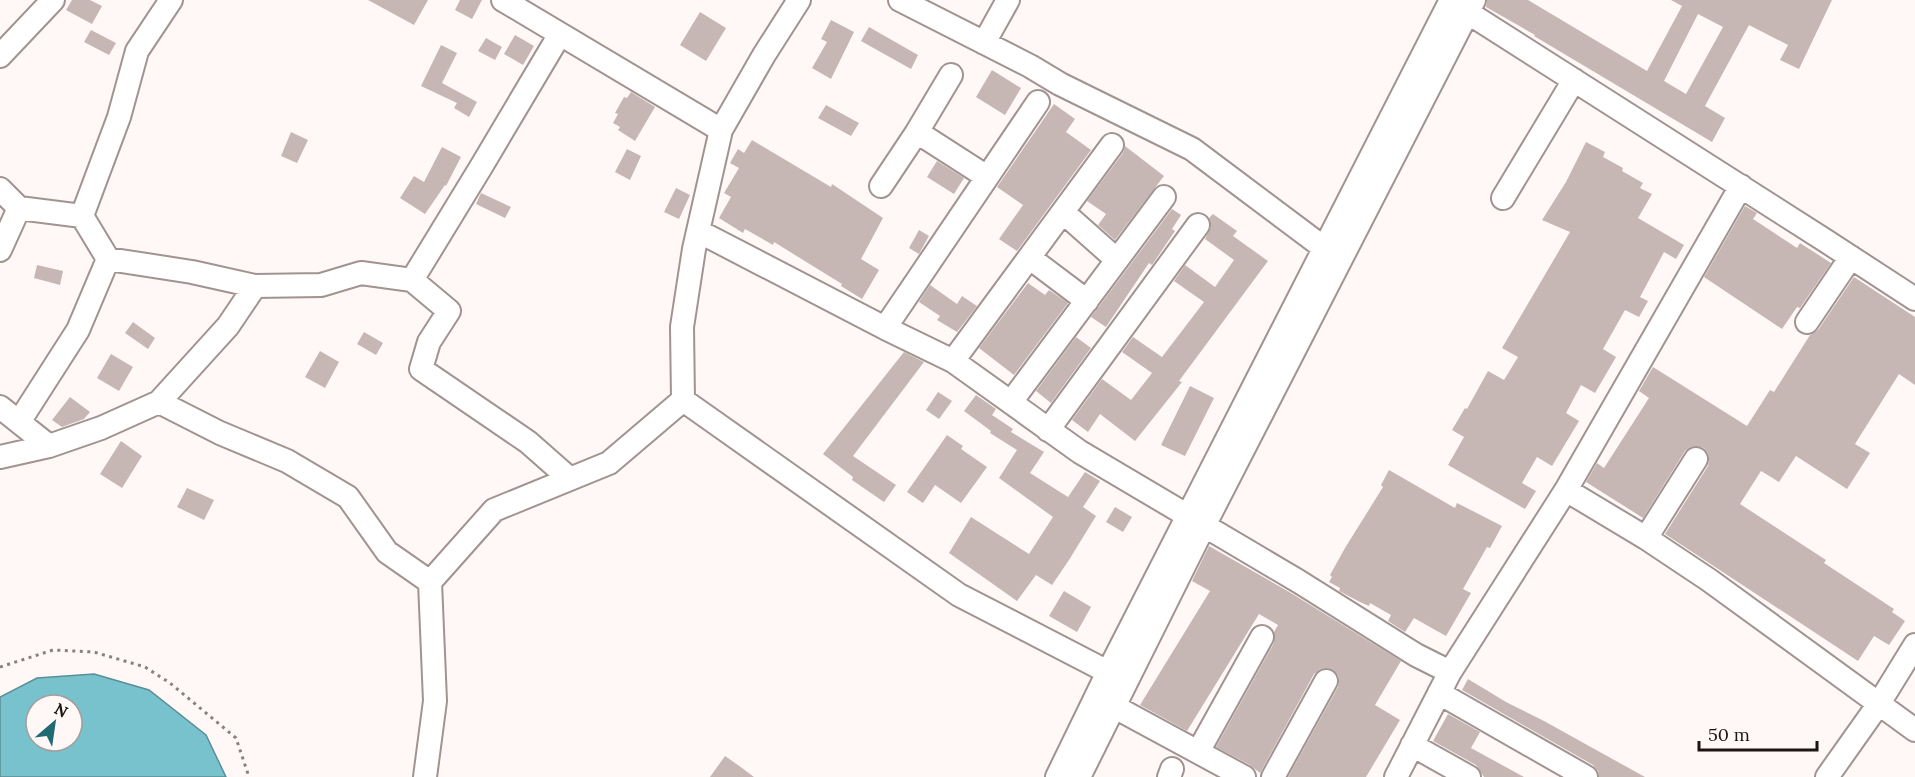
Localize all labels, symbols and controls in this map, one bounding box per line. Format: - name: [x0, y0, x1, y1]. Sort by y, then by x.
- north arrow: [24, 693, 84, 753]
- text: N: [51, 698, 72, 722]
- scale bar: [1699, 714, 1818, 752]
- text: 50 m: [1708, 723, 1750, 746]

